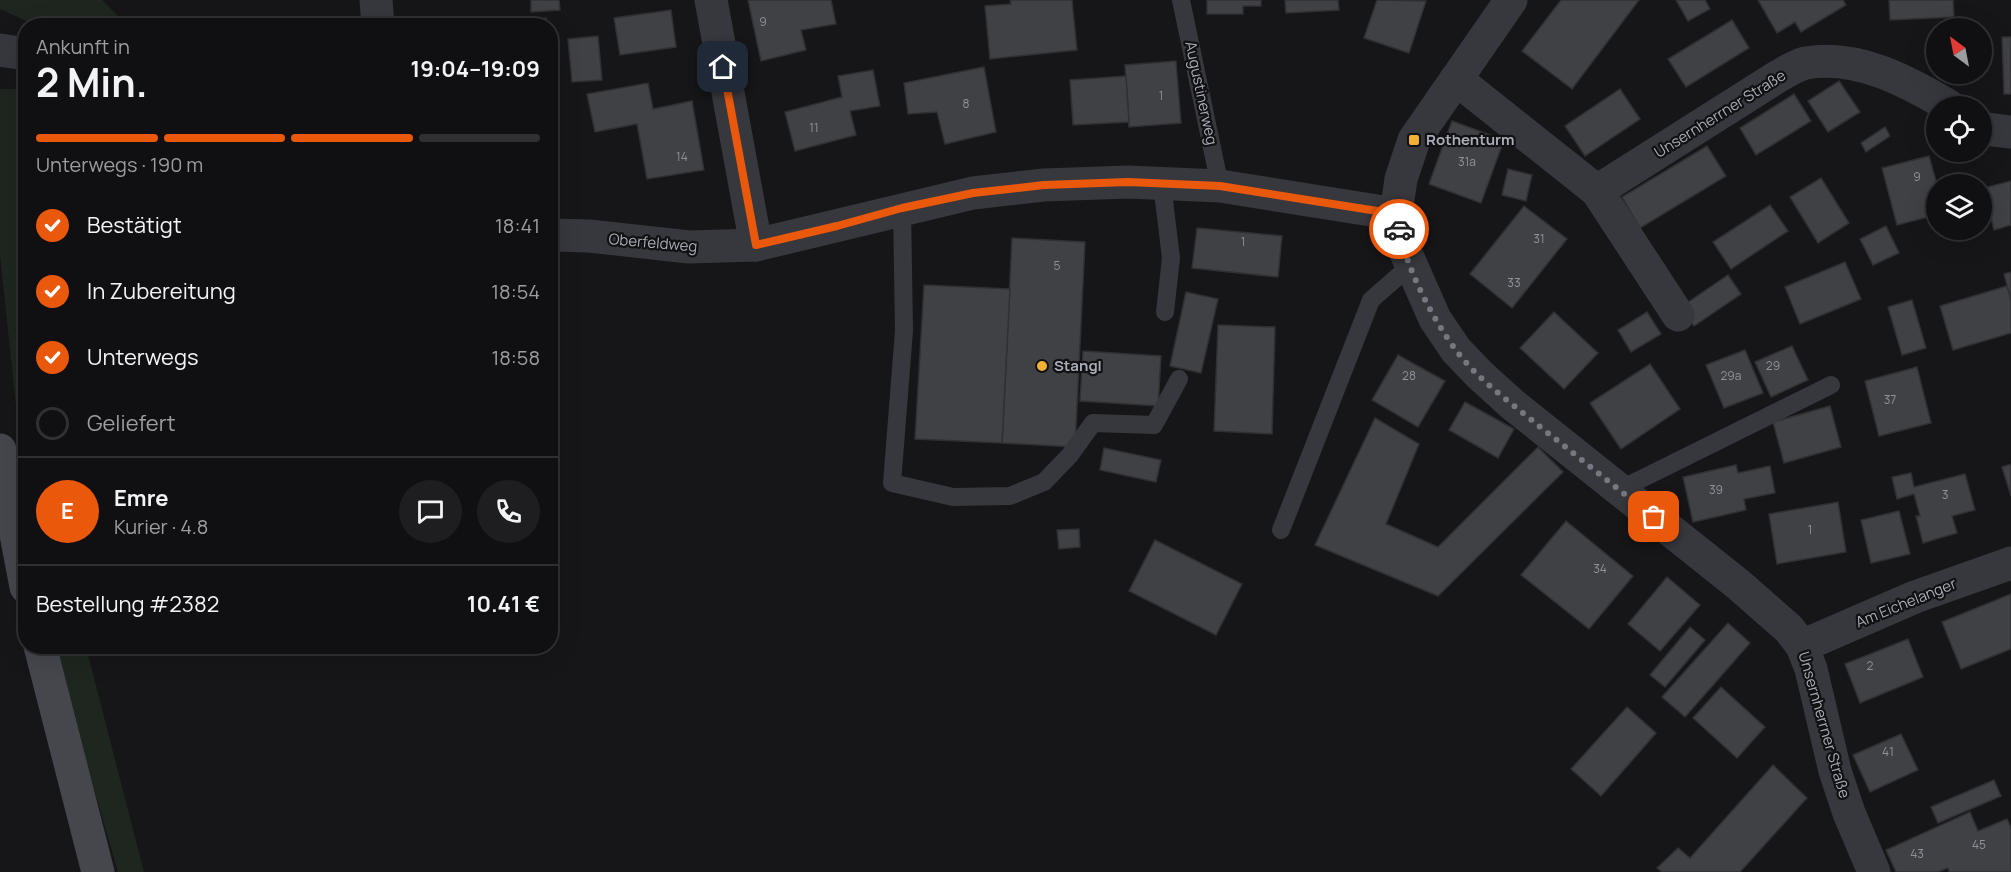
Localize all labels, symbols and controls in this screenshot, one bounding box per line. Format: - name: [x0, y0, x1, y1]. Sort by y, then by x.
- house number: 9: [759, 13, 767, 30]
- north arrow: [1926, 18, 1992, 84]
- map controls: [1926, 18, 1992, 240]
- text: Ankunft in: [36, 33, 130, 60]
- street label: Augustinerweg: [1180, 39, 1223, 147]
- pin: [697, 41, 748, 92]
- icon: home: [706, 50, 739, 83]
- text: 19:04–19:09: [411, 54, 540, 84]
- text: 2 Min.: [36, 55, 148, 109]
- street label: Unsernherrner Straße: [1650, 64, 1790, 163]
- house number: 1: [1159, 87, 1163, 104]
- house number: 8: [963, 95, 970, 112]
- button: locate: [1926, 96, 1992, 162]
- house number: 11: [809, 119, 819, 136]
- place label: Rothenturm: [1426, 129, 1515, 150]
- marker: Rothenturm: [1407, 133, 1421, 147]
- house number: 14: [676, 148, 688, 165]
- text: Unterwegs · 190 m: [36, 151, 203, 178]
- house number: 31a: [1458, 153, 1476, 170]
- house number: 9: [1913, 168, 1921, 185]
- button: layers: [1926, 174, 1992, 240]
- courier: [1369, 199, 1429, 259]
- icon: check: [36, 209, 69, 242]
- text: Bestätigt: [87, 210, 182, 240]
- text: 18:41: [495, 212, 540, 239]
- icon: car: [1383, 213, 1416, 246]
- street label: Oberfeldweg: [608, 228, 698, 257]
- house number: 31: [1533, 230, 1545, 247]
- house number: 1: [1241, 233, 1245, 250]
- house number: 5: [1054, 257, 1061, 274]
- house number: 33: [1507, 274, 1521, 291]
- icon: check: [36, 275, 69, 308]
- text: In Zubereitung: [87, 276, 236, 306]
- text: 18:54: [491, 278, 540, 305]
- icon: check: [36, 341, 69, 374]
- text: Unterwegs: [87, 342, 199, 372]
- text: 18:58: [491, 344, 540, 371]
- place label: Stangl: [1054, 355, 1102, 376]
- house number: 29: [1766, 357, 1780, 374]
- marker: Stangl: [1035, 359, 1049, 373]
- house number: 28: [1402, 367, 1416, 384]
- house number: 29a: [1721, 367, 1741, 384]
- house number: 37: [1884, 391, 1896, 408]
- text: Geliefert: [87, 408, 175, 438]
- button: chat: [399, 480, 462, 543]
- button: phone: [477, 480, 540, 543]
- house number: 39: [1709, 481, 1723, 498]
- text: Emre: [114, 483, 168, 513]
- house number: 3: [1942, 486, 1948, 503]
- pin: [1628, 491, 1679, 542]
- text: E: [61, 496, 74, 526]
- icon: bag: [1637, 500, 1670, 533]
- text: Kurier · 4.8: [114, 513, 208, 540]
- house number: 1: [1808, 521, 1812, 538]
- house number: 34: [1593, 560, 1607, 577]
- street label: Am Eichelanger: [1852, 573, 1960, 632]
- text: Bestellung #2382: [36, 589, 219, 619]
- text: 10.41 €: [467, 589, 540, 619]
- street label: Unsernherrner Straße: [1794, 649, 1855, 801]
- house number: 2: [1867, 657, 1874, 674]
- house number: 41: [1882, 743, 1894, 760]
- house number: 45: [1972, 836, 1986, 853]
- house number: 43: [1910, 845, 1924, 862]

